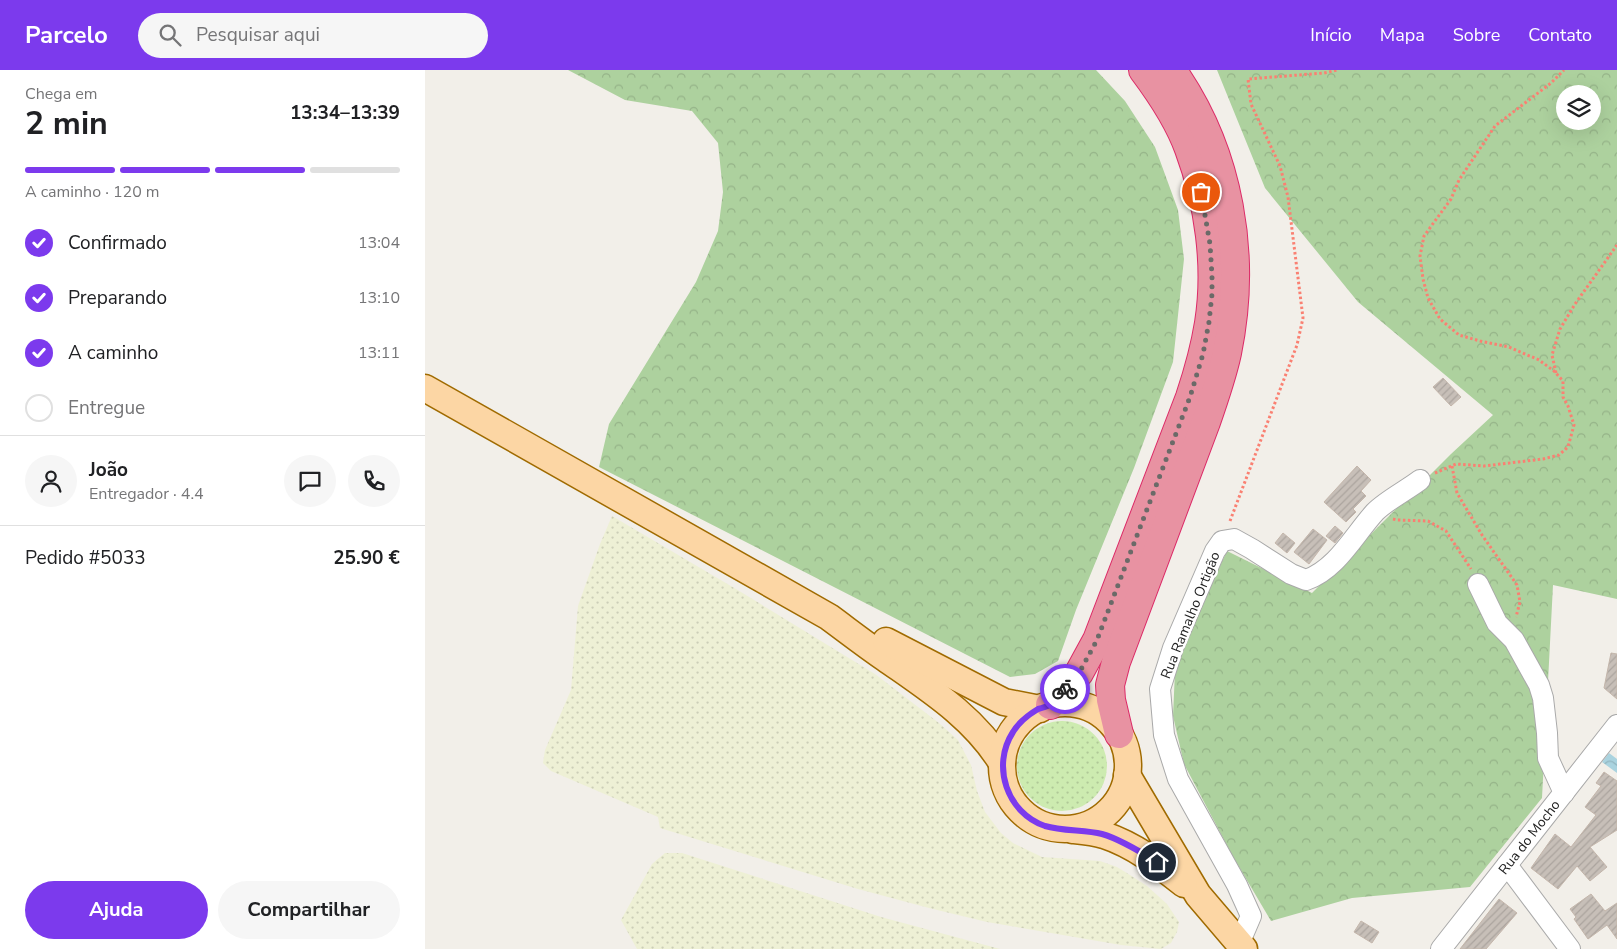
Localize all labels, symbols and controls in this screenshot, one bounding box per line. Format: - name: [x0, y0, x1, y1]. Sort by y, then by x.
- search box: [138, 13, 488, 58]
- text: Parcelo: [25, 19, 108, 51]
- icon: search: [156, 21, 184, 49]
- text: Pesquisar aqui: [196, 22, 320, 48]
- text: Início: [1310, 23, 1352, 47]
- text: Mapa: [1380, 23, 1425, 47]
- text: Sobre: [1453, 23, 1500, 47]
- text: Contato: [1528, 23, 1592, 47]
- text: Chega em: [25, 83, 98, 105]
- map controls: [1556, 85, 1601, 130]
- button: layers: [1556, 85, 1601, 130]
- text: 13:34–13:39: [290, 100, 400, 126]
- text: 2 min: [25, 102, 108, 145]
- pin: [1180, 171, 1222, 213]
- icon: bag: [1187, 178, 1215, 206]
- text: A caminho · 120 m: [25, 181, 160, 203]
- icon: check: [25, 229, 53, 257]
- text: Confirmado: [68, 230, 167, 256]
- text: 13:04: [358, 232, 400, 254]
- icon: check: [25, 284, 53, 312]
- text: Preparando: [68, 285, 167, 311]
- text: 13:10: [358, 287, 400, 309]
- icon: check: [25, 339, 53, 367]
- text: A caminho: [68, 340, 158, 366]
- text: 13:11: [358, 342, 400, 364]
- text: Entregue: [68, 395, 145, 421]
- button: person: [25, 455, 77, 507]
- button: chat: [284, 455, 336, 507]
- button: phone: [348, 455, 400, 507]
- text: João: [89, 457, 128, 483]
- text: Entregador · 4.4: [89, 483, 204, 505]
- text: Pedido #5033: [25, 545, 146, 571]
- text: 25.90 €: [333, 545, 400, 571]
- street label: Rua Ramalho Ortigão: [1156, 549, 1225, 682]
- courier: [1040, 664, 1090, 714]
- icon: bike: [1051, 675, 1079, 703]
- street label: Rua do Mocho: [1494, 796, 1565, 879]
- pin: [1136, 841, 1178, 883]
- icon: home: [1143, 848, 1171, 876]
- button: Ajuda: [25, 881, 208, 939]
- button: Compartilhar: [218, 881, 400, 939]

